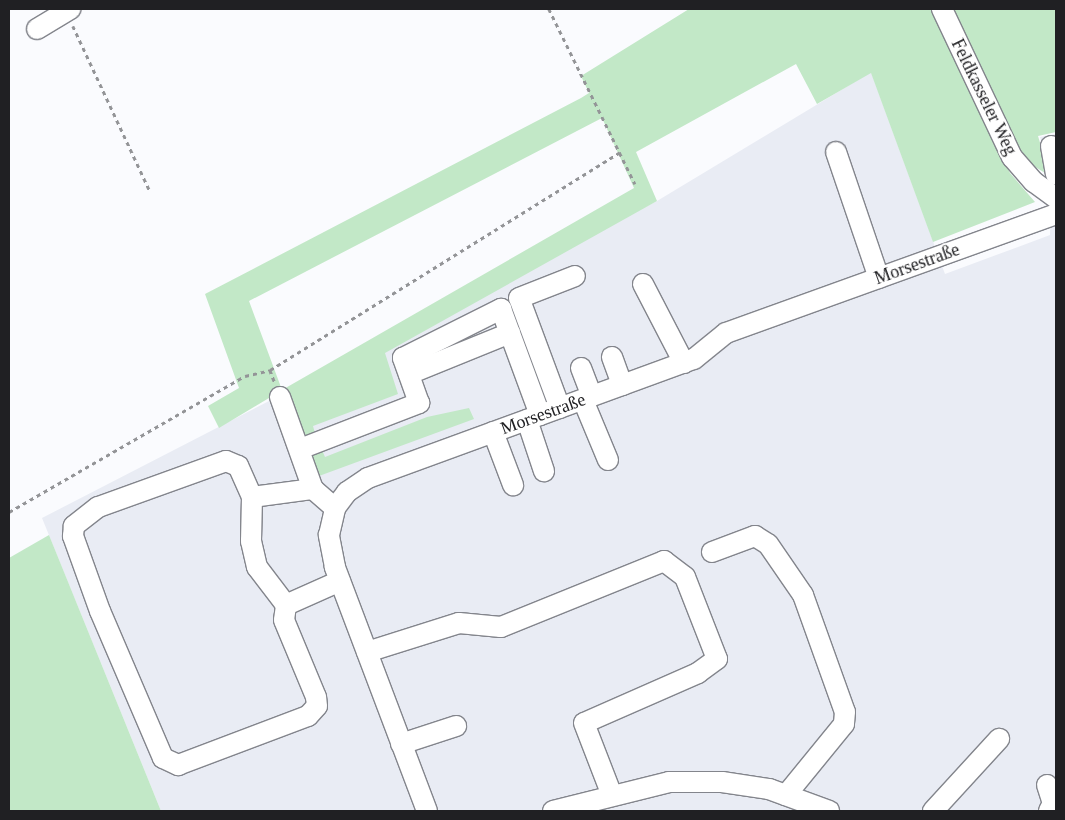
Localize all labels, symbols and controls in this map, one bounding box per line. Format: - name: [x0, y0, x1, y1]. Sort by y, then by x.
- street label: Feldkasseler Weg: [946, 35, 1022, 159]
- street label: Morsestraße: [872, 239, 962, 289]
- street label: Morsestraße: [498, 389, 588, 439]

